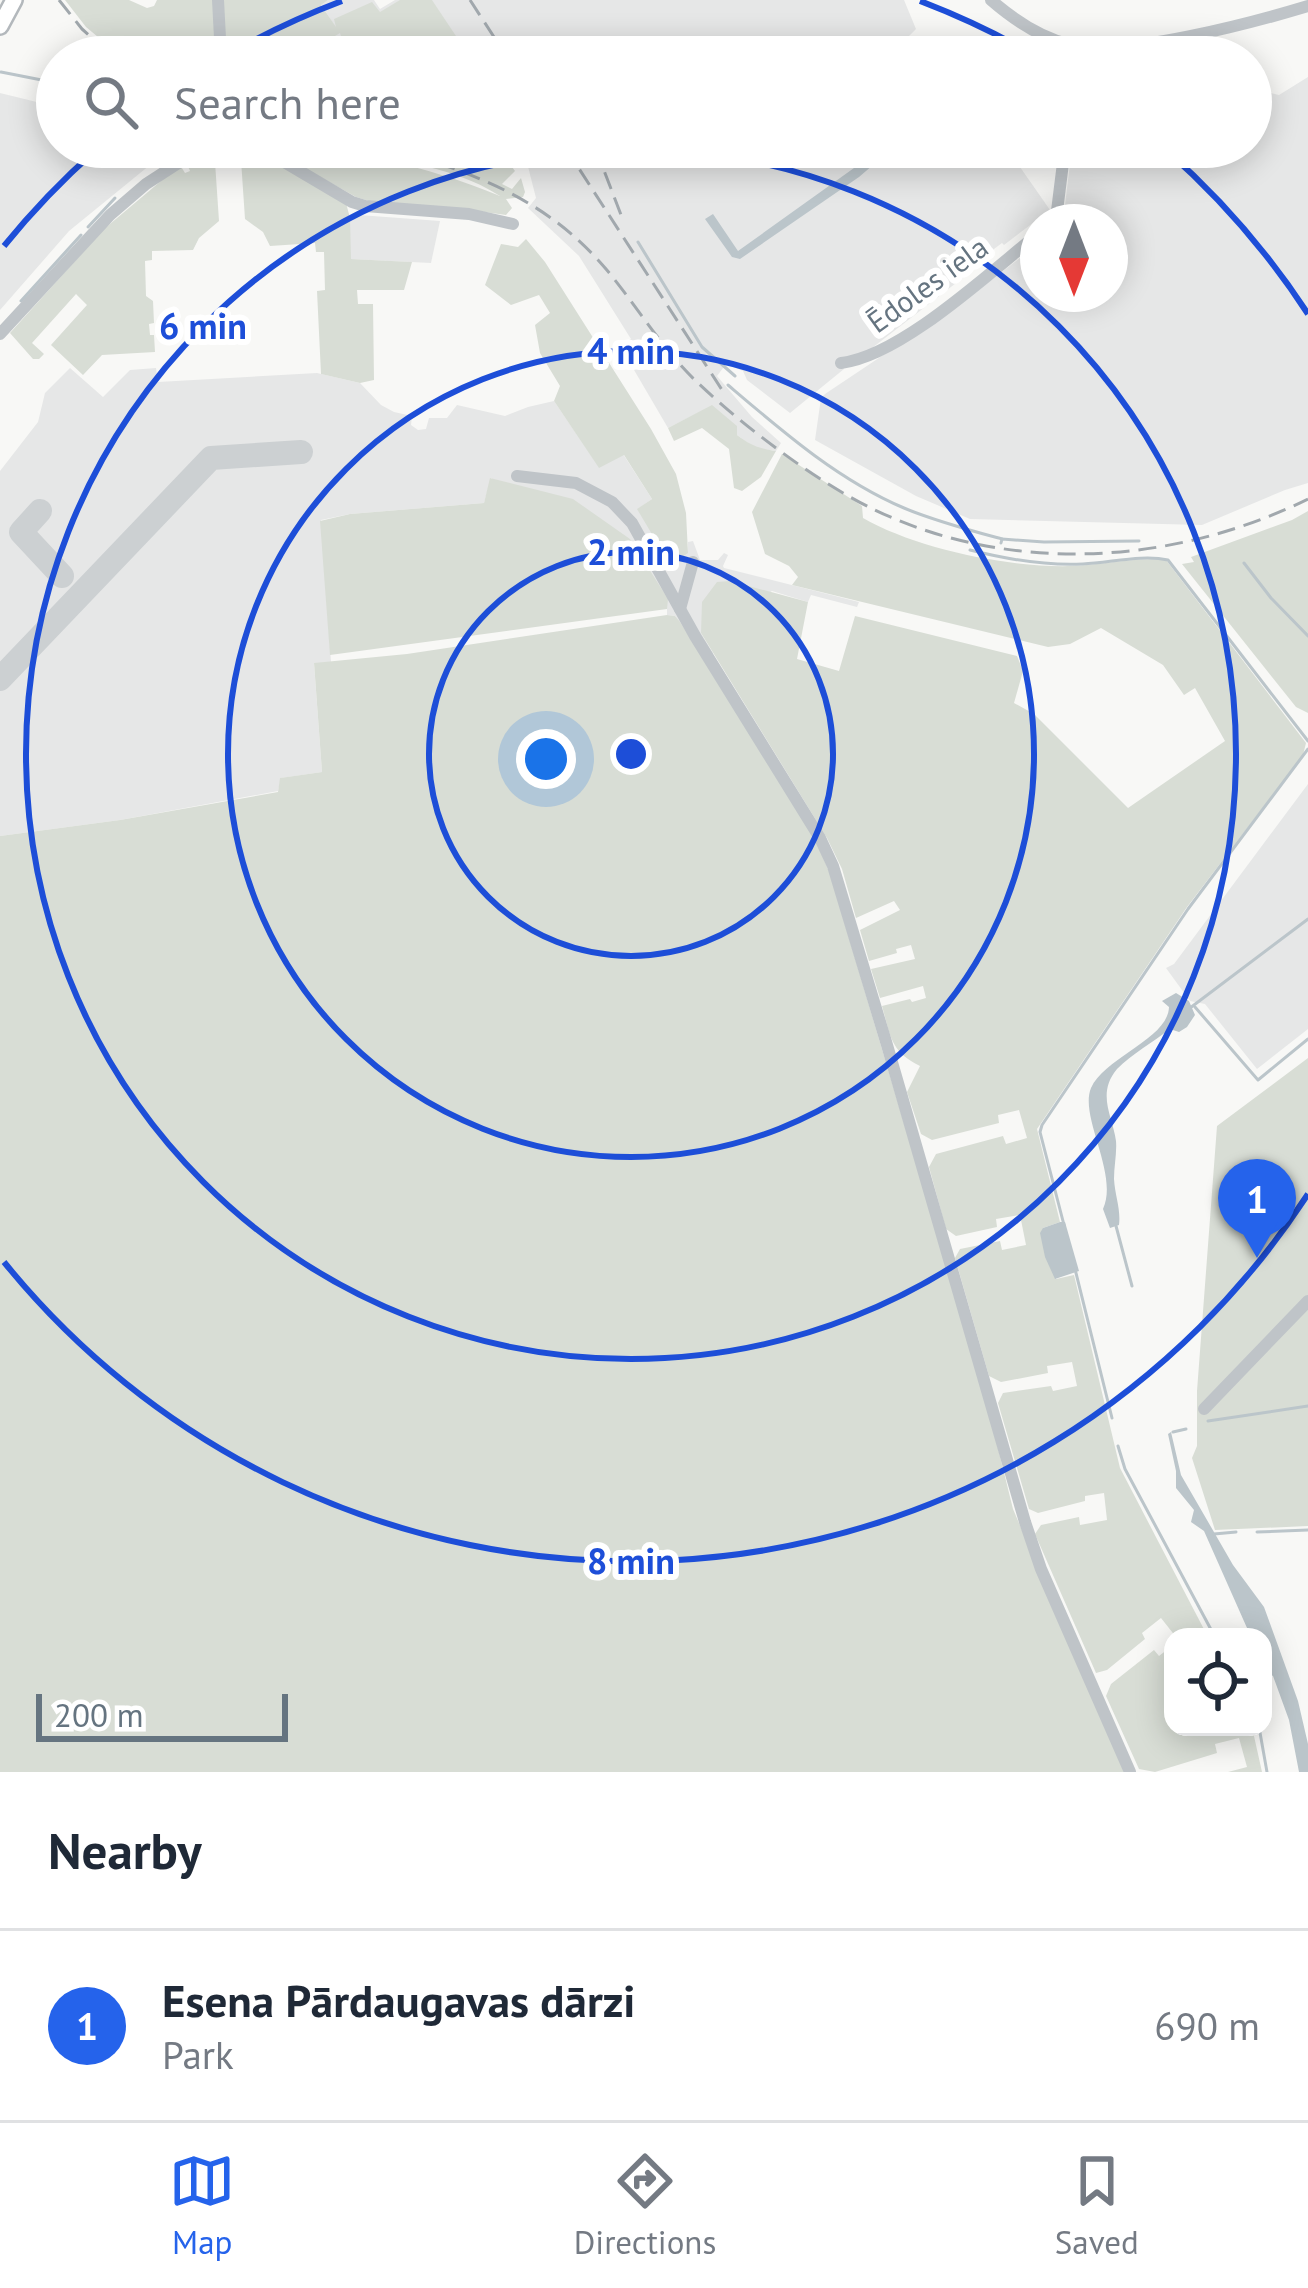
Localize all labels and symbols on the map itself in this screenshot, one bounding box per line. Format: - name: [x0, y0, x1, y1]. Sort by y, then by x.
- north arrow: [1020, 204, 1128, 312]
- street label: Ēdoles iela: [859, 227, 995, 341]
- text: 6 min: [159, 302, 247, 349]
- text: 4 min: [587, 327, 675, 374]
- text: 2 min: [587, 528, 675, 575]
- your location: [516, 729, 576, 789]
- centre of rings: [610, 733, 652, 775]
- pin: 1: [1218, 1159, 1296, 1258]
- text: 8 min: [587, 1537, 675, 1584]
- scale bar: [36, 1688, 288, 1741]

